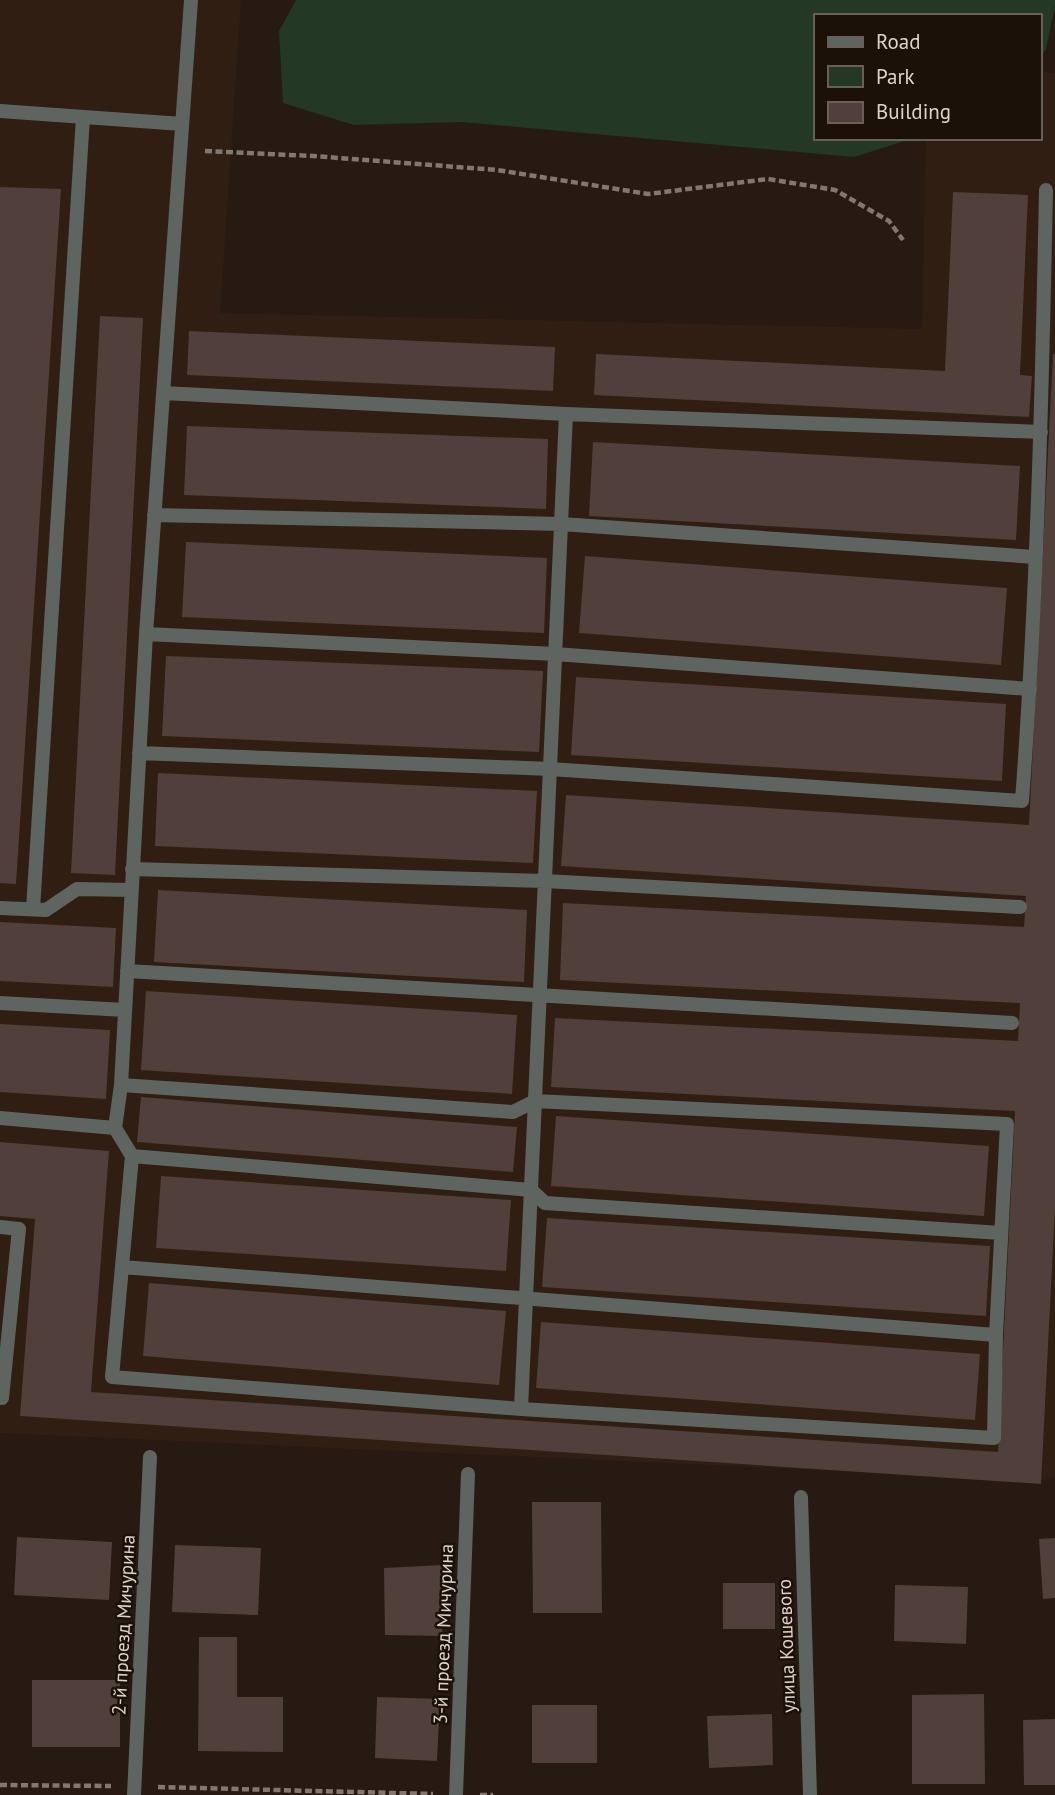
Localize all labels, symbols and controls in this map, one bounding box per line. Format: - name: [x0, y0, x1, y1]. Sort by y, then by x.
- legend: [814, 14, 1041, 140]
- text: Road: [876, 28, 920, 55]
- text: Park: [876, 63, 915, 90]
- text: Building: [876, 98, 951, 125]
- street label: 2-й проезд Мичурина: [106, 1534, 140, 1716]
- street label: 3-й проезд Мичурина: [428, 1543, 458, 1725]
- street label: улица Кошевого: [772, 1579, 800, 1713]

